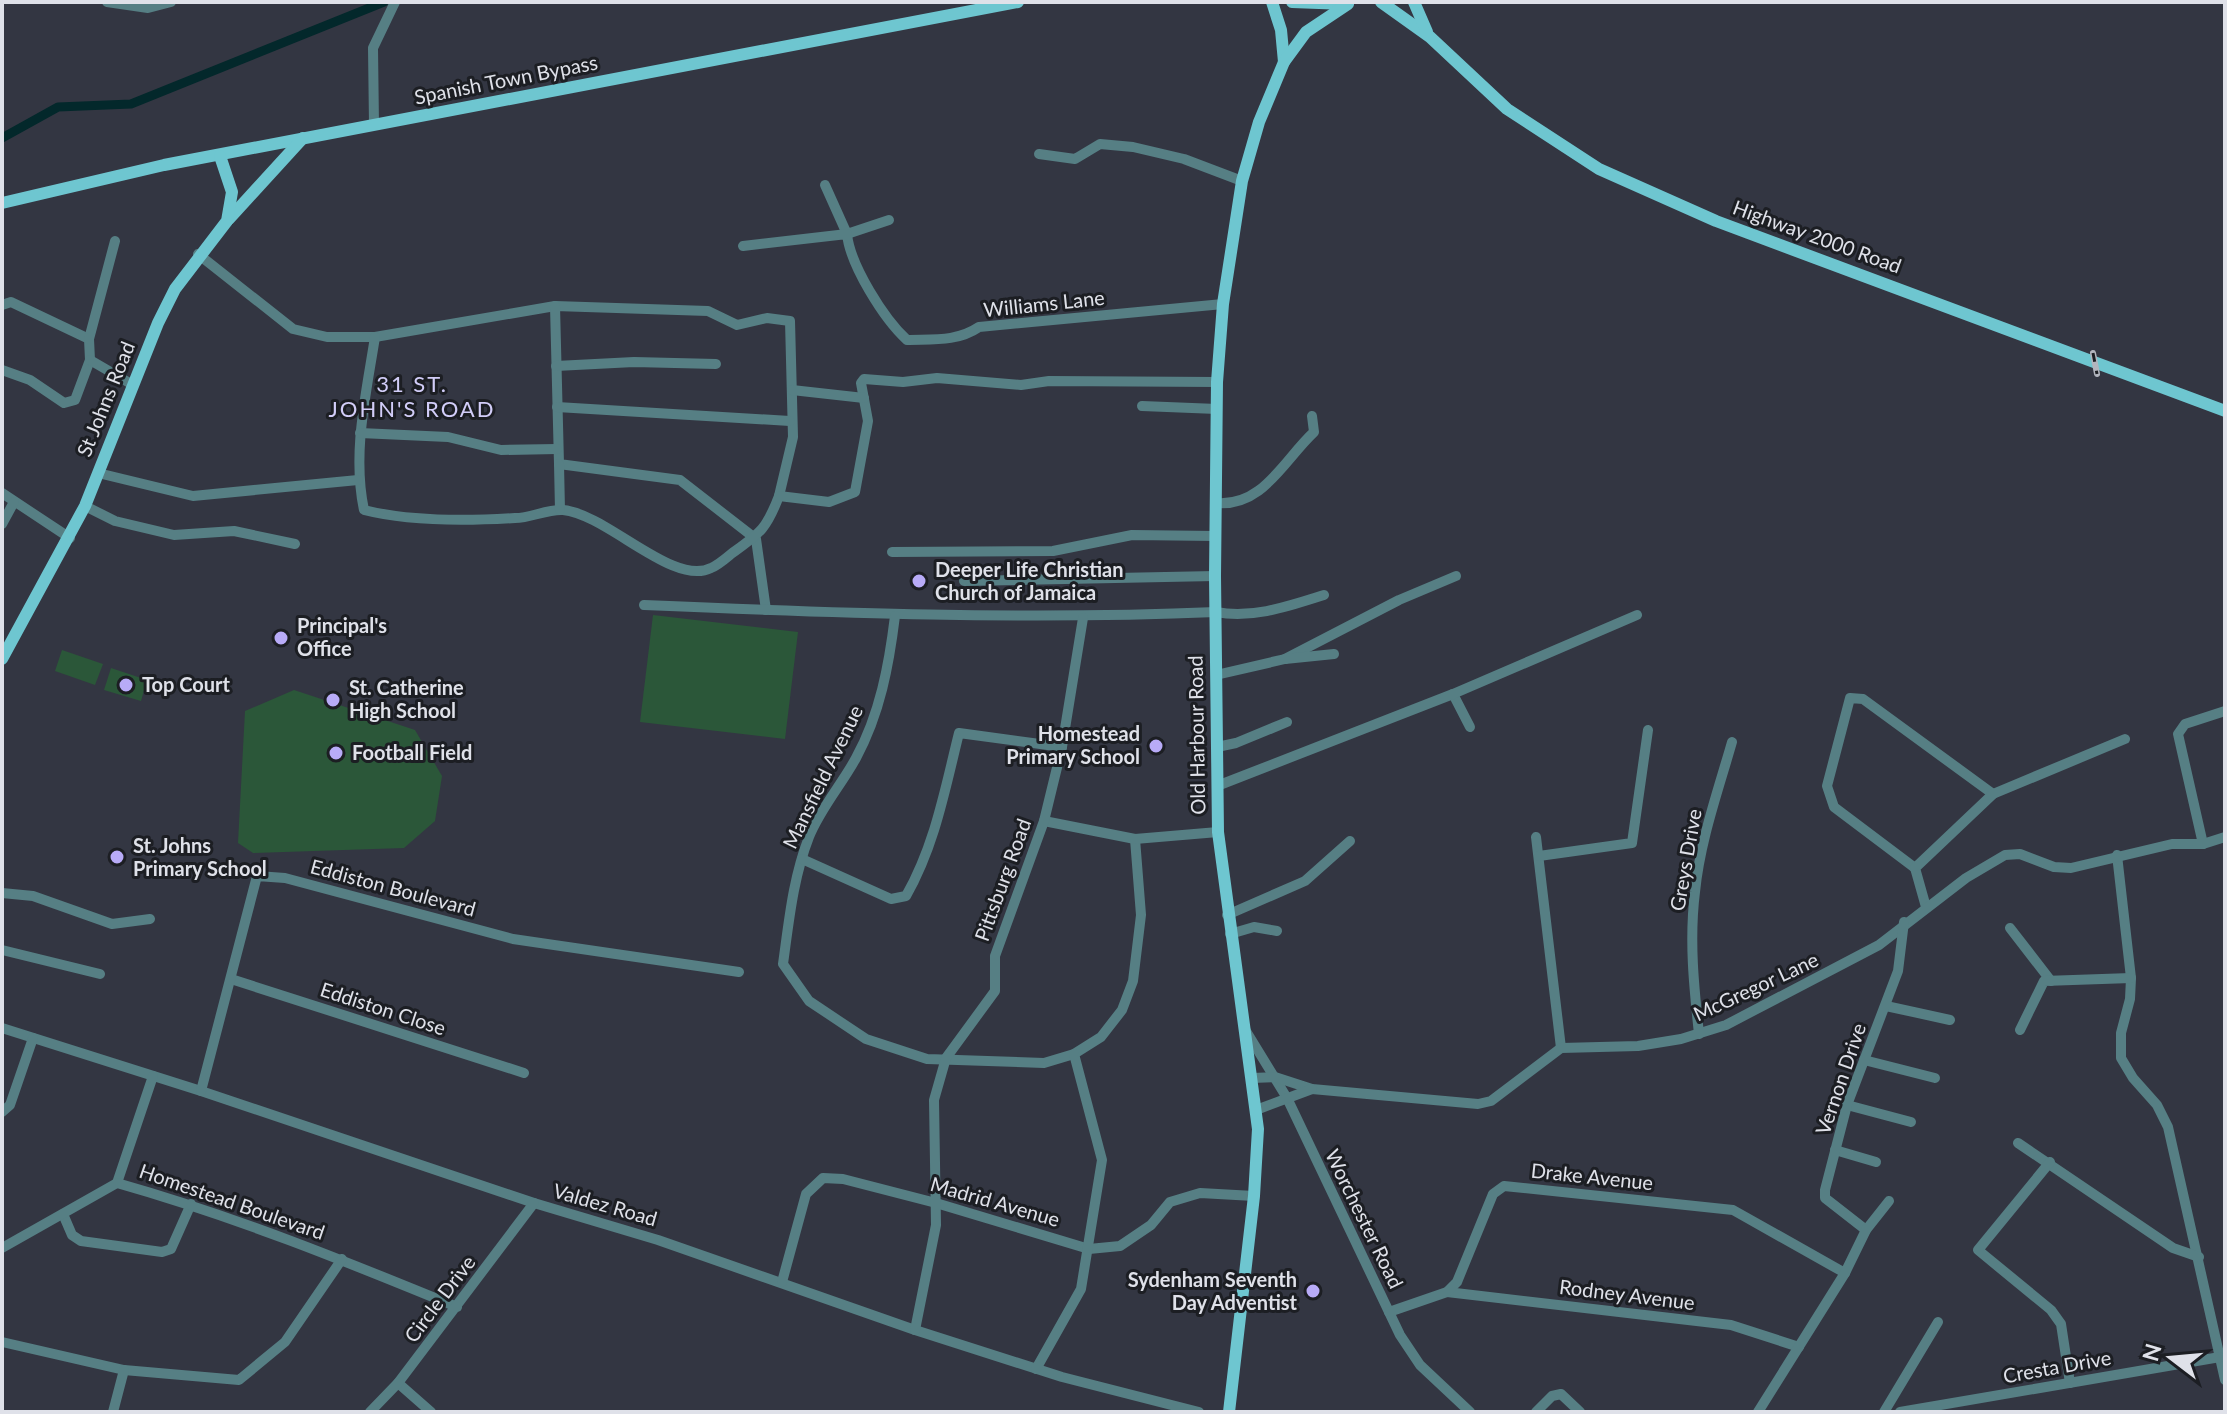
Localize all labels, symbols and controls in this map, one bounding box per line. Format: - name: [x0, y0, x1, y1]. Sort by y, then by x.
- street label: Spanish Town Bypass: [412, 49, 599, 109]
- street label: Highway 2000 Road: [1730, 194, 1905, 278]
- street label: Williams Lane: [982, 285, 1106, 321]
- street label: St Johns Road: [71, 338, 139, 460]
- district label: 31 ST. JOHN'S ROAD: [328, 370, 496, 422]
- place label: Deeper Life Christian Church of Jamaica: [935, 557, 1123, 604]
- marker: Deeper Life Christian Church of Jamaica: [910, 572, 928, 590]
- place label: Principal's Office: [297, 613, 387, 660]
- marker: Principal's Office: [272, 629, 290, 647]
- street label: Old Harbour Road: [1183, 655, 1209, 815]
- place label: Top Court: [142, 672, 231, 696]
- place label: St. Catherine High School: [349, 675, 464, 722]
- marker: Top Court: [117, 676, 135, 694]
- marker: St. Catherine High School: [324, 691, 342, 709]
- street label: Mansfield Avenue: [777, 701, 867, 852]
- place label: Homestead Primary School: [1006, 721, 1140, 768]
- marker: Homestead Primary School: [1147, 737, 1165, 755]
- place label: Football Field: [352, 740, 472, 764]
- marker: Football Field: [327, 744, 345, 762]
- street label: Greys Drive: [1664, 807, 1706, 913]
- street label: Pittsburg Road: [969, 815, 1035, 944]
- place label: St. Johns Primary School: [133, 833, 267, 880]
- marker: St. Johns Primary School: [108, 848, 126, 866]
- street label: Eddiston Boulevard: [308, 853, 479, 921]
- street label: McGregor Lane: [1689, 947, 1822, 1025]
- street label: Eddiston Close: [318, 976, 449, 1040]
- street label: Vernon Drive: [1810, 1020, 1870, 1138]
- street label: Worchester Road: [1321, 1145, 1409, 1292]
- street label: Homestead Boulevard: [137, 1158, 328, 1244]
- street label: Drake Avenue: [1530, 1158, 1654, 1194]
- street label: Madrid Avenue: [928, 1171, 1063, 1231]
- street label: Valdez Road: [551, 1178, 660, 1230]
- street label: Circle Drive: [399, 1250, 480, 1347]
- place label: Sydenham Seventh Day Adventist: [1128, 1267, 1298, 1314]
- street label: Rodney Avenue: [1558, 1274, 1696, 1314]
- marker: Sydenham Seventh Day Adventist: [1304, 1282, 1322, 1300]
- north arrow: [2131, 1318, 2211, 1398]
- text: N: [2136, 1340, 2167, 1364]
- street label: Cresta Drive: [2001, 1345, 2113, 1387]

